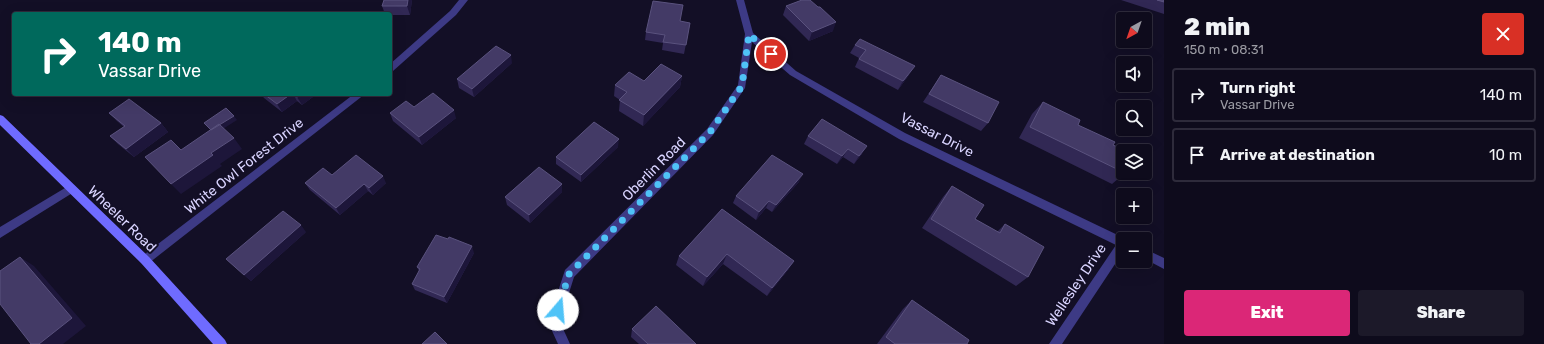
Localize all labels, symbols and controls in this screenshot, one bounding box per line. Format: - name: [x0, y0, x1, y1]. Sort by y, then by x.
- north arrow: [1116, 12, 1152, 48]
- map controls: [1116, 12, 1152, 268]
- text: 2 min: [1184, 13, 1250, 41]
- button: close: [1482, 13, 1524, 55]
- text: 140 m: [98, 26, 182, 59]
- icon: right: [32, 28, 84, 80]
- pin: [754, 37, 788, 71]
- text: 150 m · 08:31: [1184, 42, 1264, 57]
- icon: arrive: [760, 43, 782, 65]
- button: sound: [1116, 56, 1152, 92]
- text: Vassar Drive: [98, 60, 201, 82]
- text: Turn right: [1220, 79, 1295, 97]
- icon: right: [1186, 84, 1208, 106]
- text: 140 m: [1480, 86, 1522, 104]
- text: Vassar Drive: [1220, 97, 1295, 112]
- button: search: [1116, 100, 1152, 136]
- street label: Vassar Drive: [897, 109, 977, 161]
- street label: White Owl Forest Drive: [181, 114, 307, 218]
- street label: Oberlin Road: [619, 134, 689, 204]
- button: layers: [1116, 144, 1152, 180]
- icon: arrive: [1186, 144, 1208, 166]
- text: Arrive at destination: [1220, 146, 1375, 164]
- text: 10 m: [1489, 146, 1522, 164]
- street label: Wheeler Road: [84, 182, 160, 256]
- button: +: [1116, 188, 1152, 224]
- button: −: [1116, 232, 1152, 268]
- street label: Wellesley Drive: [1042, 240, 1110, 330]
- position arrow: [537, 289, 579, 331]
- button: Exit: [1184, 290, 1350, 336]
- button: Share: [1358, 290, 1524, 336]

